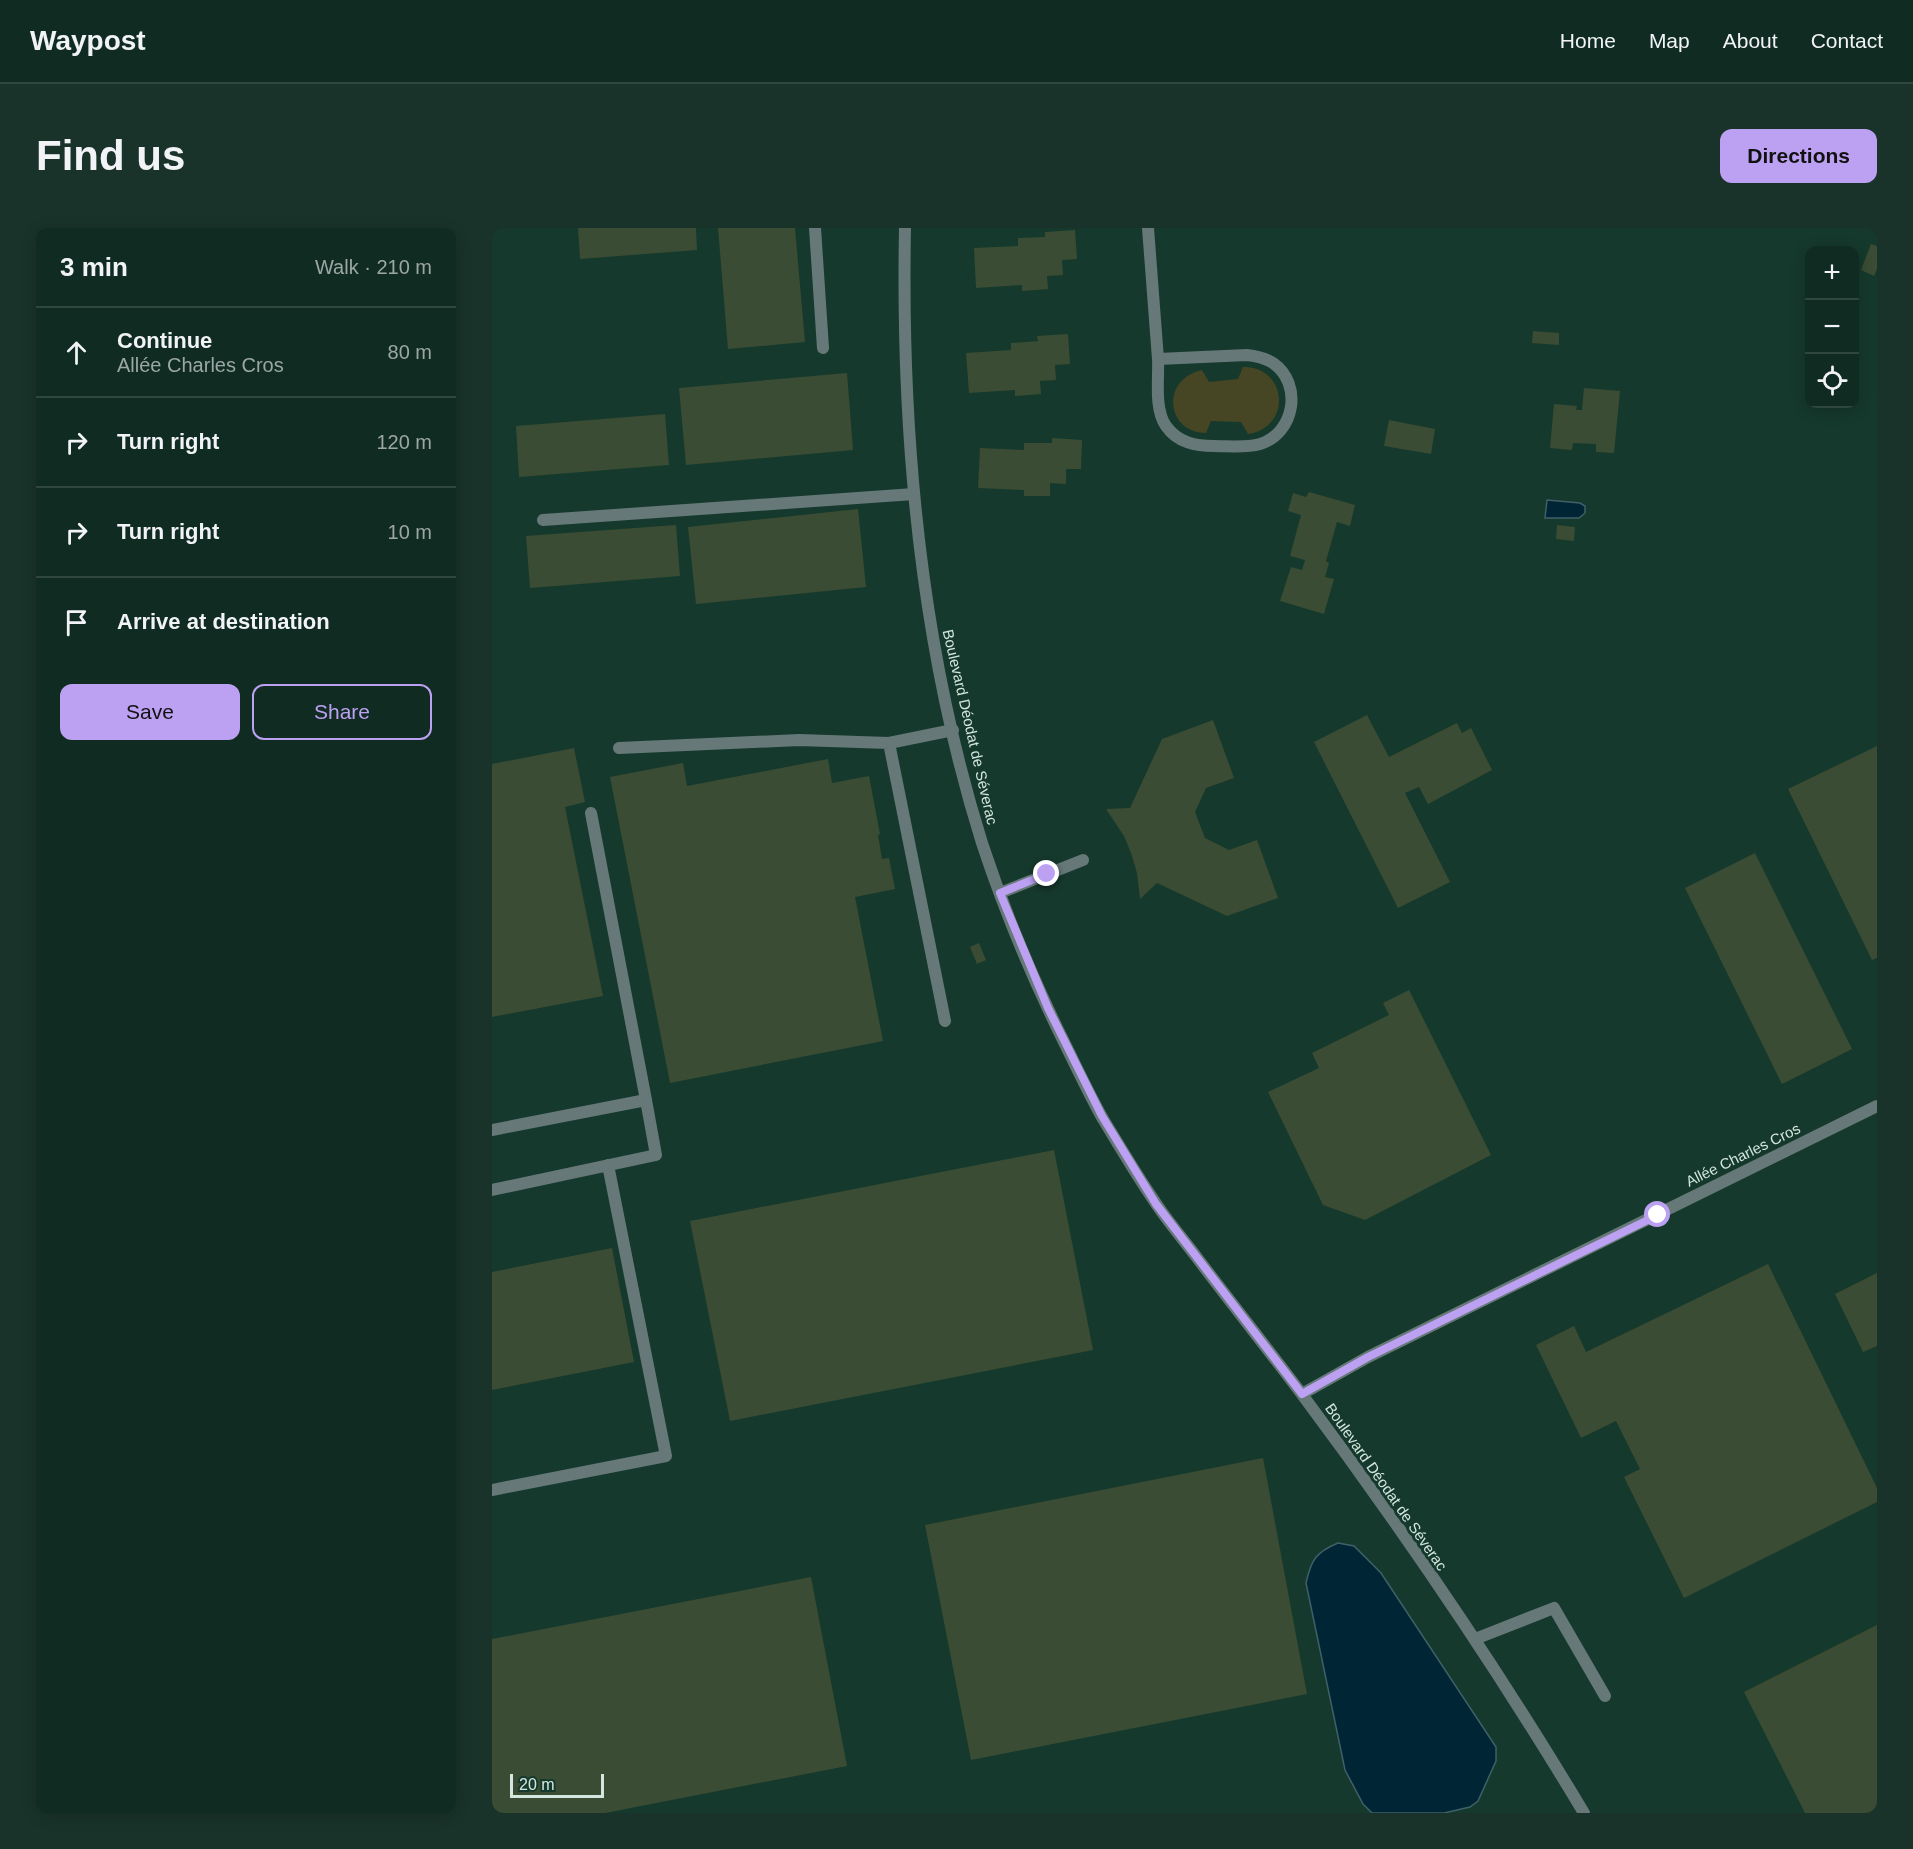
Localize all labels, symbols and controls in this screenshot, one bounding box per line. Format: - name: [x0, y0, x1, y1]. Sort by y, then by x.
- text: Waypost: [30, 25, 146, 56]
- text: Home: [1560, 29, 1616, 52]
- text: Map: [1649, 29, 1690, 52]
- text: About: [1723, 29, 1778, 52]
- text: Contact: [1811, 29, 1883, 52]
- button: Directions: [1720, 129, 1877, 183]
- text: Find us: [36, 132, 185, 179]
- map controls: [1805, 246, 1859, 408]
- button: +: [1805, 246, 1859, 300]
- text: 3 min: [60, 252, 128, 282]
- text: Walk · 210 m: [315, 256, 432, 278]
- button: −: [1805, 300, 1859, 354]
- text: Continue: [117, 328, 212, 353]
- icon: ahead: [60, 336, 93, 369]
- text: 80 m: [388, 341, 432, 363]
- text: Allée Charles Cros: [117, 354, 284, 376]
- button: locate: [1805, 354, 1859, 408]
- icon: right: [60, 426, 93, 459]
- text: Turn right: [117, 429, 219, 454]
- text: 120 m: [376, 431, 432, 453]
- icon: right: [60, 516, 93, 549]
- text: Turn right: [117, 519, 219, 544]
- text: 10 m: [388, 521, 432, 543]
- icon: arrive: [60, 606, 93, 639]
- text: Arrive at destination: [117, 609, 330, 634]
- street label: Boulevard Déodat de Séverac: [940, 627, 1001, 827]
- button: Save: [60, 684, 240, 740]
- button: Share: [252, 684, 432, 740]
- route end: [1033, 860, 1059, 886]
- street label: Allée Charles Cros: [1683, 1120, 1803, 1190]
- route start: [1644, 1201, 1670, 1227]
- street label: Boulevard Déodat de Séverac: [1322, 1400, 1451, 1574]
- scale bar: [510, 1771, 604, 1798]
- text: 20 m: [519, 1776, 555, 1793]

